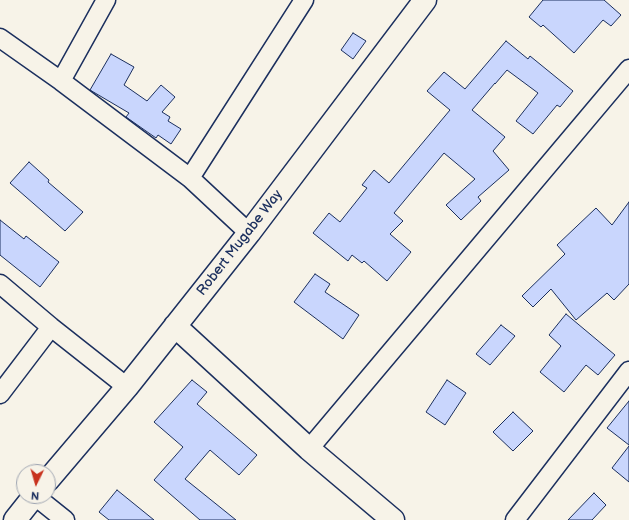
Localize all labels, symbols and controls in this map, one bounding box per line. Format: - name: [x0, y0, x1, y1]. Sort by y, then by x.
- street label: Robert Mugabe Way: [194, 187, 286, 299]
- north arrow: [16, 464, 56, 504]
- text: N: [30, 489, 40, 502]

